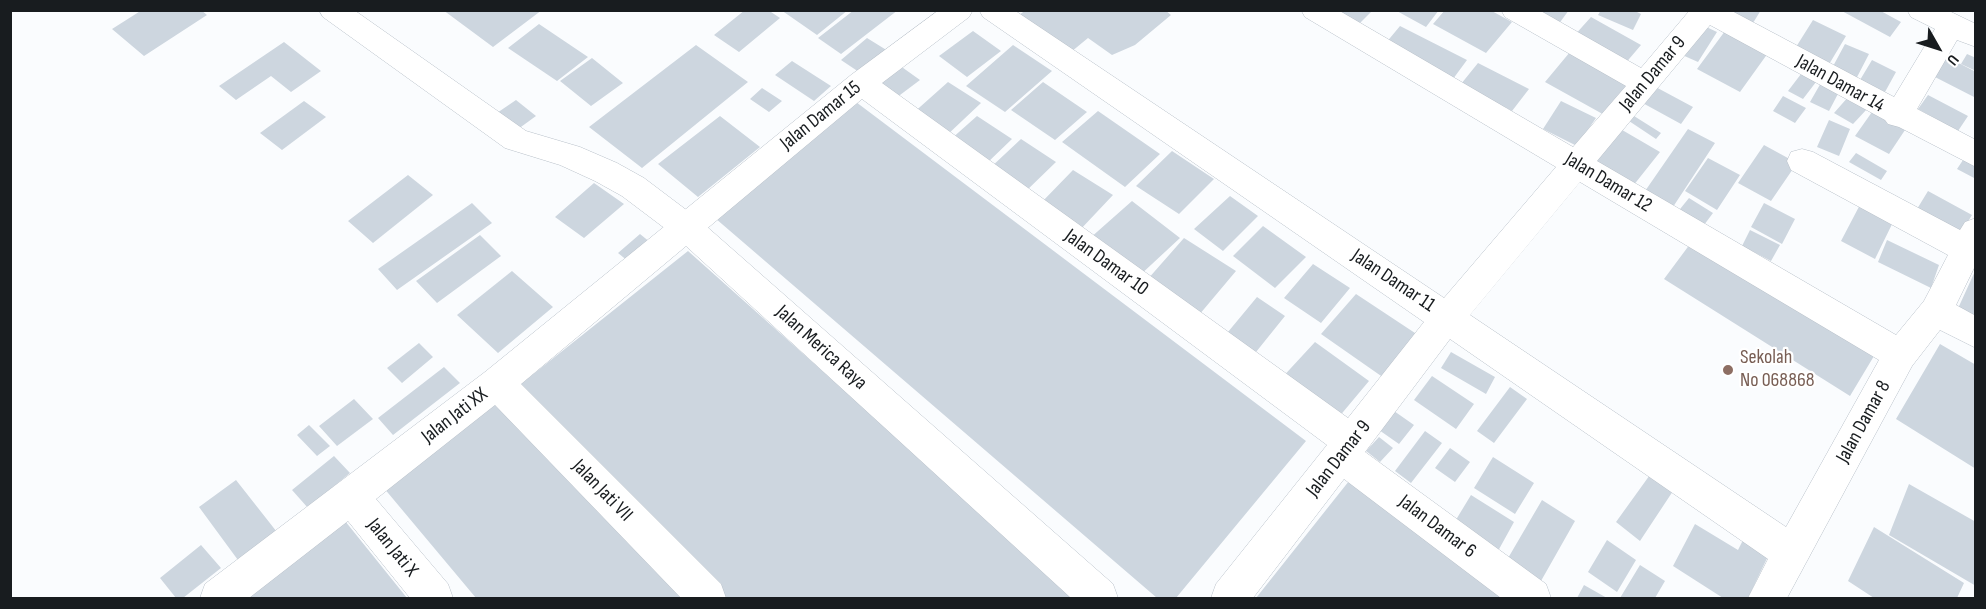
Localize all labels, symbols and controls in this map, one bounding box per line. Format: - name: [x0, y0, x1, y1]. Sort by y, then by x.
- north arrow: [1908, 18, 1968, 78]
- street label: Jalan Damar 9: [1615, 32, 1691, 116]
- street label: Jalan Damar 14: [1792, 50, 1888, 118]
- text: U: [1942, 50, 1962, 69]
- street label: Jalan Damar 15: [776, 76, 866, 156]
- street label: Jalan Damar 12: [1560, 148, 1656, 218]
- street label: Jalan Damar 10: [1059, 225, 1153, 301]
- street label: Jalan Damar 11: [1347, 244, 1439, 318]
- street label: Jalan Merica Raya: [770, 301, 872, 395]
- place label: Sekolah No 068868: [1740, 346, 1814, 393]
- marker: Sekolah No 068868: [1721, 363, 1735, 377]
- street label: Jalan Damar 8: [1832, 377, 1896, 467]
- street label: Jalan Jati XX: [417, 383, 493, 449]
- street label: Jalan Damar 9: [1302, 416, 1376, 502]
- street label: Jalan Jati VII: [567, 455, 637, 527]
- street label: Jalan Damar 6: [1394, 490, 1480, 564]
- street label: Jalan Jati X: [361, 514, 423, 582]

